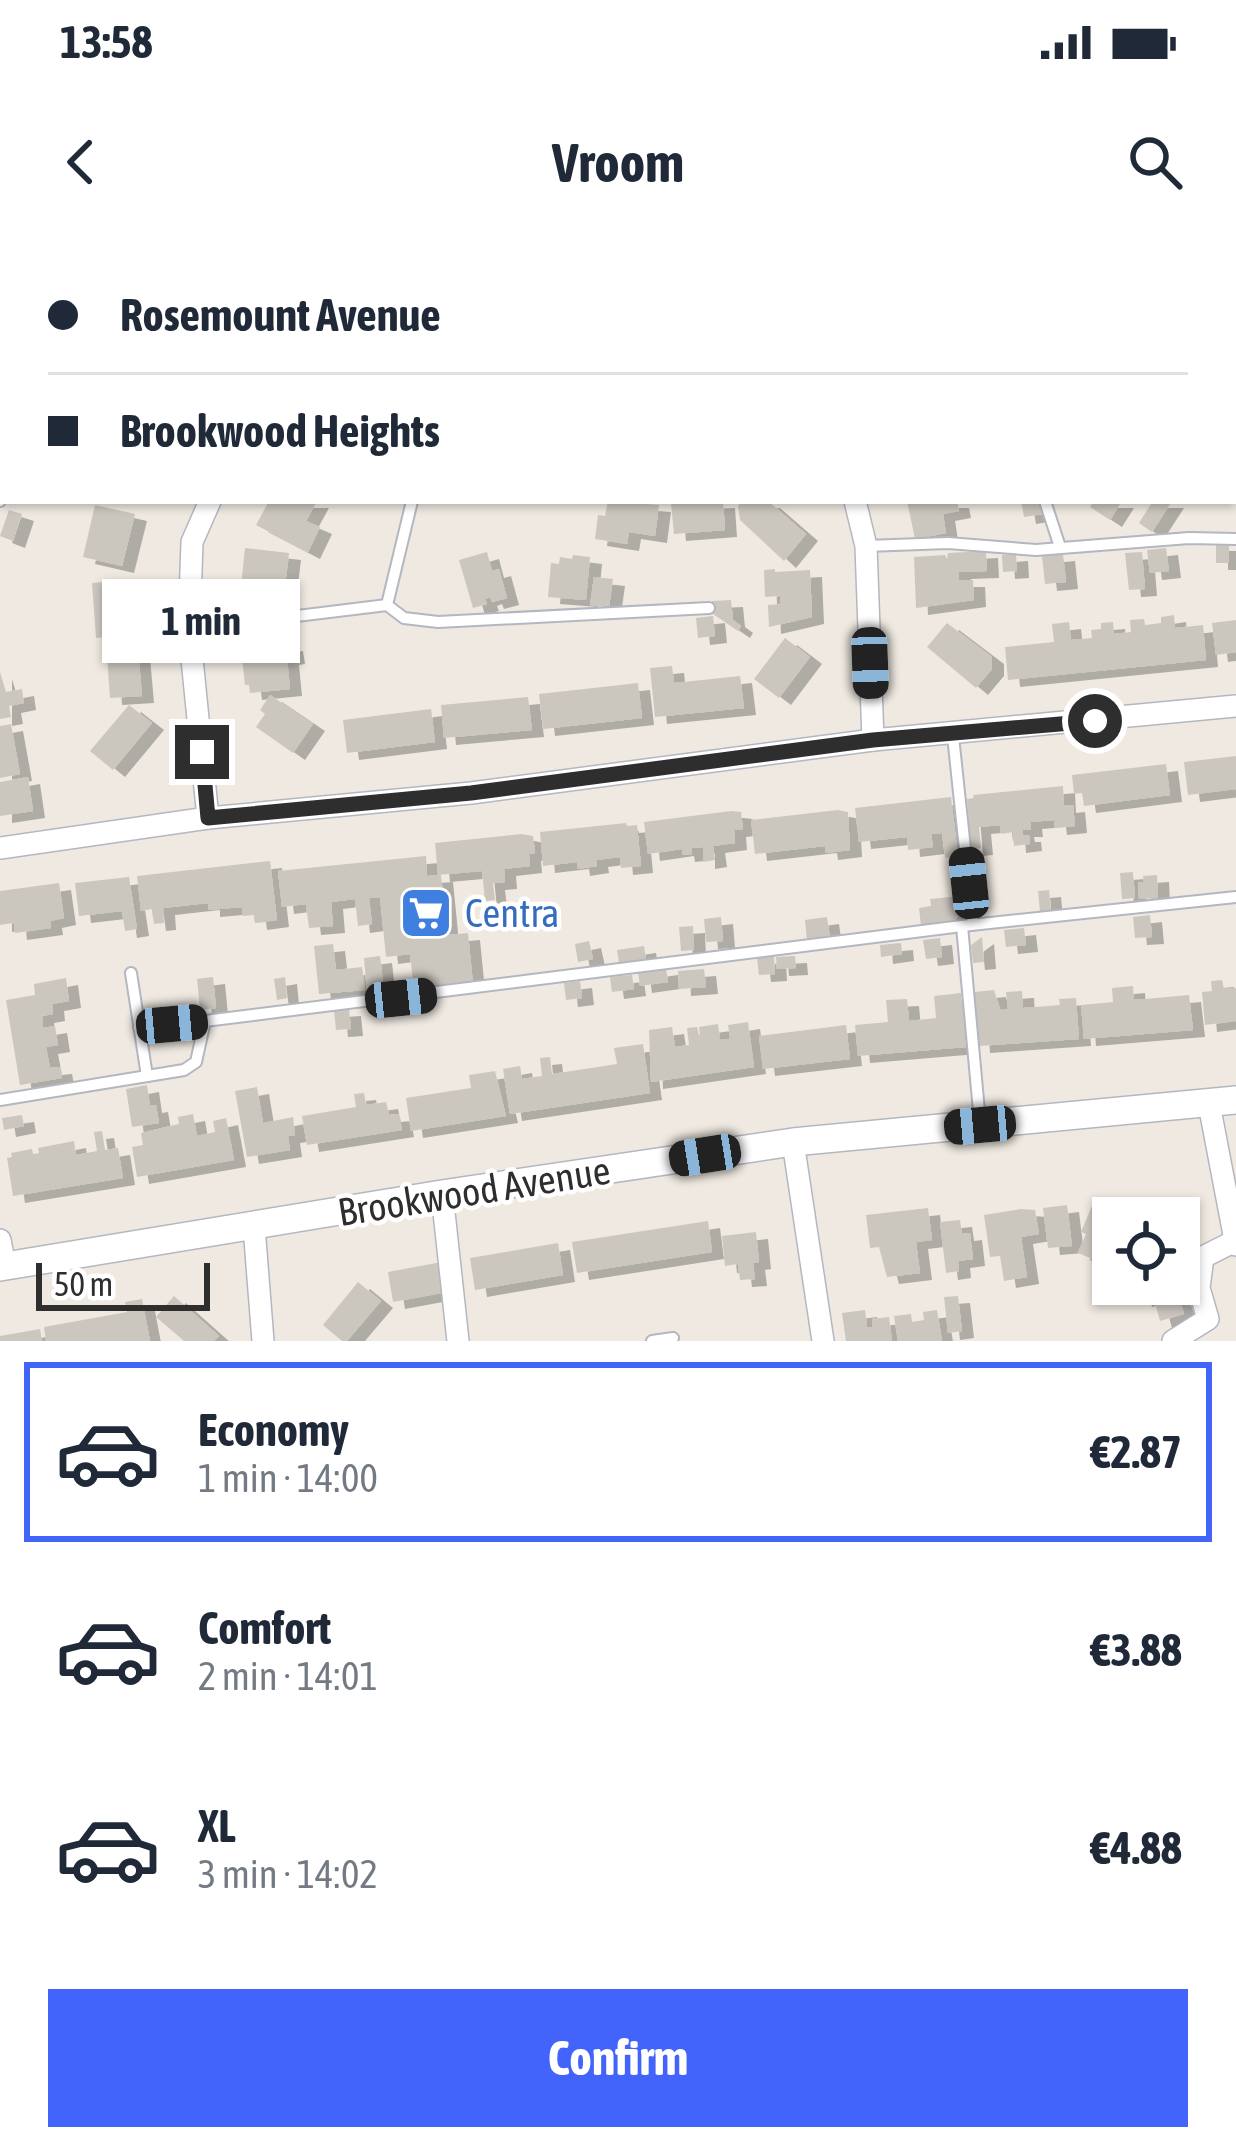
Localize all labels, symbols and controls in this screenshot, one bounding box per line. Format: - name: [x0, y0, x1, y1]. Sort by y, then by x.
- text: 13:58: [60, 16, 153, 68]
- icon: back: [48, 129, 114, 195]
- icon: search: [1122, 129, 1188, 195]
- text: Vroom: [552, 132, 684, 193]
- text: Rosemount Avenue: [120, 289, 441, 341]
- text: Brookwood Heights: [120, 405, 440, 457]
- callout: 1 min: [103, 578, 301, 662]
- text: 1 min: [161, 599, 241, 643]
- car: [851, 626, 889, 700]
- route start: [1068, 694, 1122, 748]
- route end: [175, 725, 229, 779]
- car: [947, 845, 991, 921]
- supermarket icon: Centra: [398, 885, 454, 941]
- place label: Centra: [465, 891, 559, 935]
- car: [363, 976, 439, 1020]
- car: [135, 1003, 209, 1045]
- car: [943, 1104, 1017, 1146]
- car: [667, 1132, 743, 1178]
- street label: Brookwood Avenue: [335, 1148, 613, 1234]
- map controls: [1092, 1197, 1200, 1305]
- button: locate: [1092, 1197, 1200, 1305]
- scale bar: [36, 1257, 210, 1310]
- text: 50 m: [54, 1265, 113, 1303]
- icon: car: [54, 1398, 162, 1506]
- text: Economy: [198, 1404, 349, 1456]
- text: €2.87: [1090, 1426, 1182, 1478]
- text: 1 min · 14:00: [198, 1456, 378, 1500]
- icon: car: [54, 1596, 162, 1704]
- text: Comfort: [198, 1602, 331, 1654]
- text: €3.88: [1090, 1624, 1182, 1676]
- text: 2 min · 14:01: [198, 1654, 378, 1698]
- icon: car: [54, 1794, 162, 1902]
- text: XL: [198, 1800, 236, 1852]
- text: €4.88: [1090, 1822, 1182, 1874]
- text: 3 min · 14:02: [198, 1852, 378, 1896]
- button: Confirm: [48, 1989, 1188, 2127]

